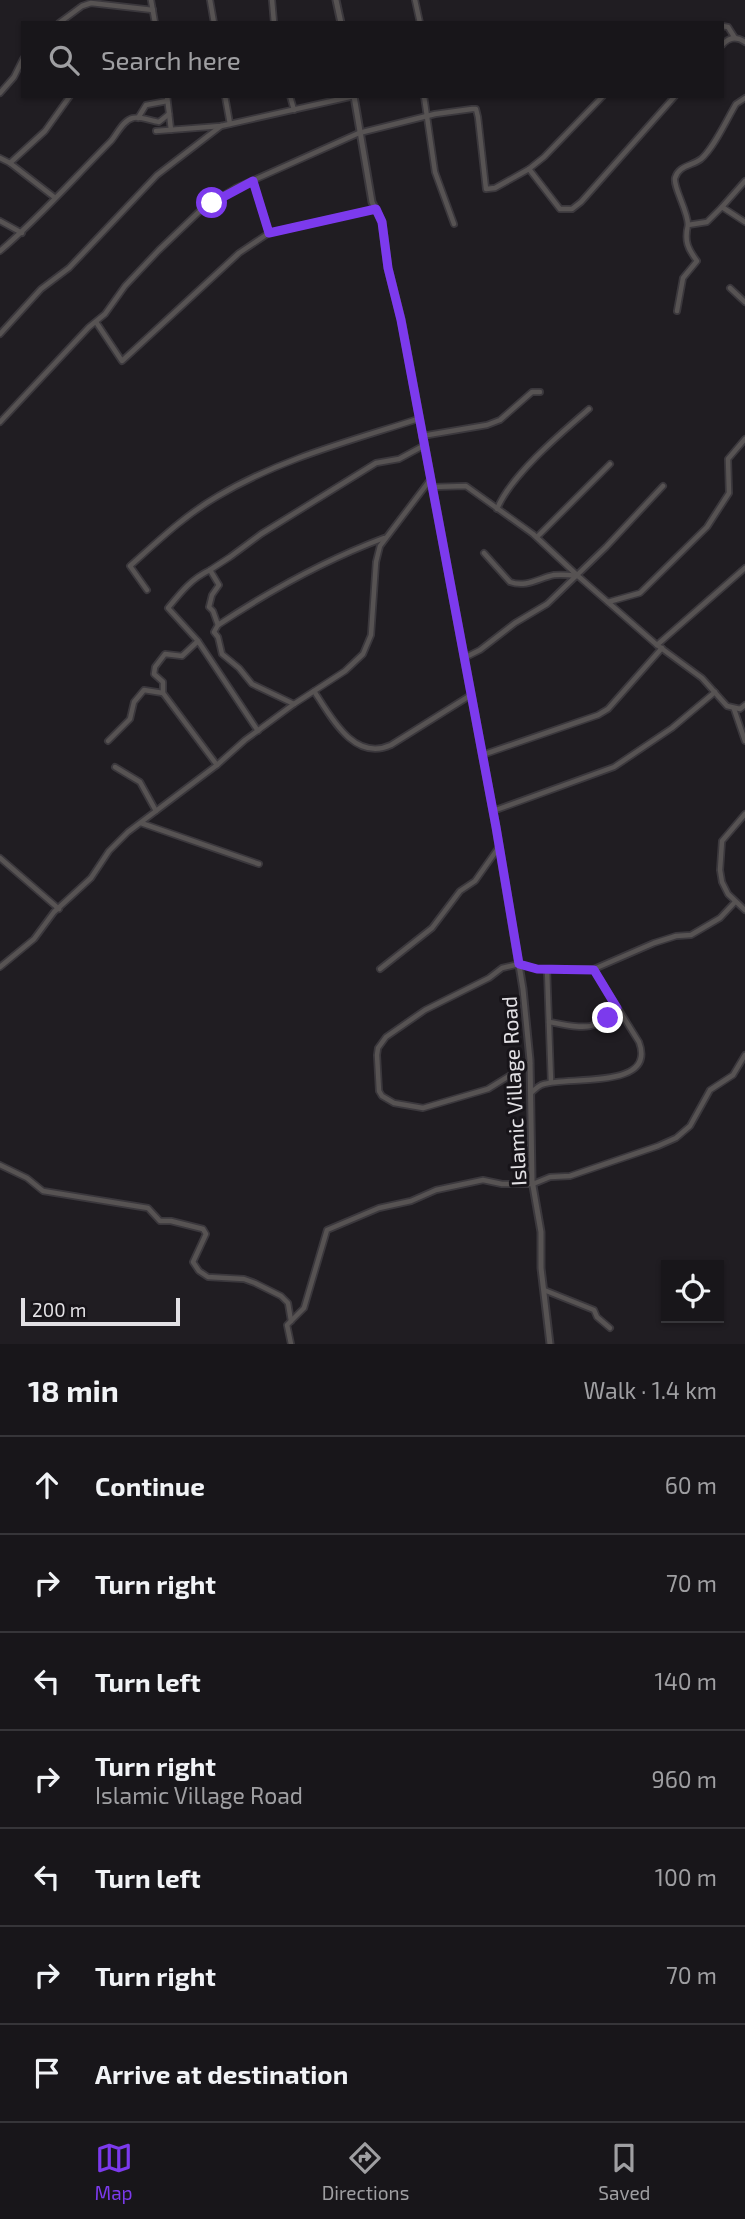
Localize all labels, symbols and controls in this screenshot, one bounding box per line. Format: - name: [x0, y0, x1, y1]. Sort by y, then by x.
- search box: [21, 21, 724, 98]
- icon: search: [45, 41, 83, 79]
- text: Search here: [101, 44, 241, 75]
- route start: [196, 187, 227, 218]
- street label: Islamic Village Road: [496, 995, 530, 1187]
- route end: [592, 1002, 623, 1033]
- map controls: [661, 1260, 724, 1323]
- button: locate: [661, 1260, 724, 1323]
- scale bar: [21, 1295, 180, 1327]
- text: 200 m: [32, 1298, 86, 1321]
- text: 18 min: [28, 1372, 119, 1408]
- text: Walk · 1.4 km: [584, 1376, 717, 1404]
- icon: ahead: [28, 1466, 66, 1504]
- text: Continue: [95, 1470, 205, 1501]
- text: 60 m: [665, 1471, 717, 1499]
- icon: right: [28, 1564, 66, 1602]
- text: Turn right: [95, 1568, 216, 1599]
- text: 70 m: [666, 1569, 717, 1597]
- icon: left: [28, 1662, 66, 1700]
- text: Turn left: [95, 1666, 201, 1697]
- text: 140 m: [655, 1667, 717, 1695]
- text: Turn right: [95, 1750, 216, 1781]
- icon: right: [28, 1760, 66, 1798]
- text: 960 m: [652, 1765, 717, 1793]
- text: Islamic Village Road: [95, 1781, 303, 1809]
- icon: left: [28, 1858, 66, 1896]
- text: Turn left: [95, 1862, 201, 1893]
- text: 100 m: [655, 1863, 717, 1891]
- icon: right: [28, 1956, 66, 1994]
- text: Turn right: [95, 1960, 216, 1991]
- text: 70 m: [666, 1961, 717, 1989]
- icon: arrive: [28, 2054, 66, 2092]
- text: Arrive at destination: [95, 2058, 348, 2089]
- tab: Map: [95, 2139, 133, 2204]
- tab: Directions: [322, 2139, 409, 2204]
- tab: Saved: [598, 2139, 650, 2204]

